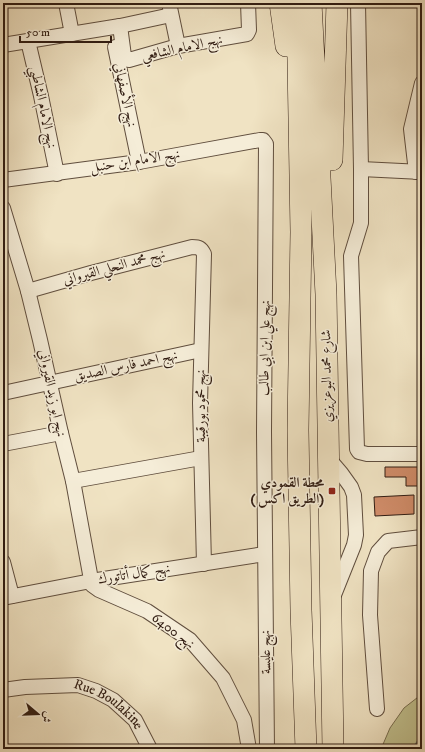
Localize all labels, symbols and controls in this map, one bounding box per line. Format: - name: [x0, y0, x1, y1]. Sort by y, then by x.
- scale bar: [20, 18, 111, 44]
- text: 50 m: [26, 25, 50, 40]
- street label: نهج الامام الشافعي: [140, 31, 225, 69]
- street label: نهج الأصفهاني: [106, 61, 143, 129]
- street label: نهج الامام الشاطبي: [23, 64, 61, 151]
- street label: نهج الامام ابن حنبل: [89, 145, 182, 180]
- street label: نهج محمد النحلي القيرواني: [61, 245, 168, 292]
- street label: نهج علي ابن ابي طالب: [255, 300, 278, 396]
- street label: شارع محمد البوعزيزي: [317, 329, 339, 423]
- street label: نهج احمد فارس الصديق: [73, 346, 180, 389]
- street label: نهج ابو زيد القيرواني: [31, 348, 70, 439]
- street label: نهج محمود بورقيبة: [192, 369, 213, 443]
- place label: محطة القمودي ( الطريق اكس): [250, 474, 325, 508]
- marker: محطة القمودي ( الطريق اكس): [327, 486, 337, 496]
- street label: نهج كمال أتاتورك: [96, 557, 172, 592]
- street label: نهج 6400: [146, 609, 198, 656]
- street label: نهج عليسة: [257, 630, 278, 674]
- street label: Rue Boulakine: [72, 675, 147, 733]
- north arrow: [18, 694, 58, 734]
- text: ش: [38, 709, 55, 724]

